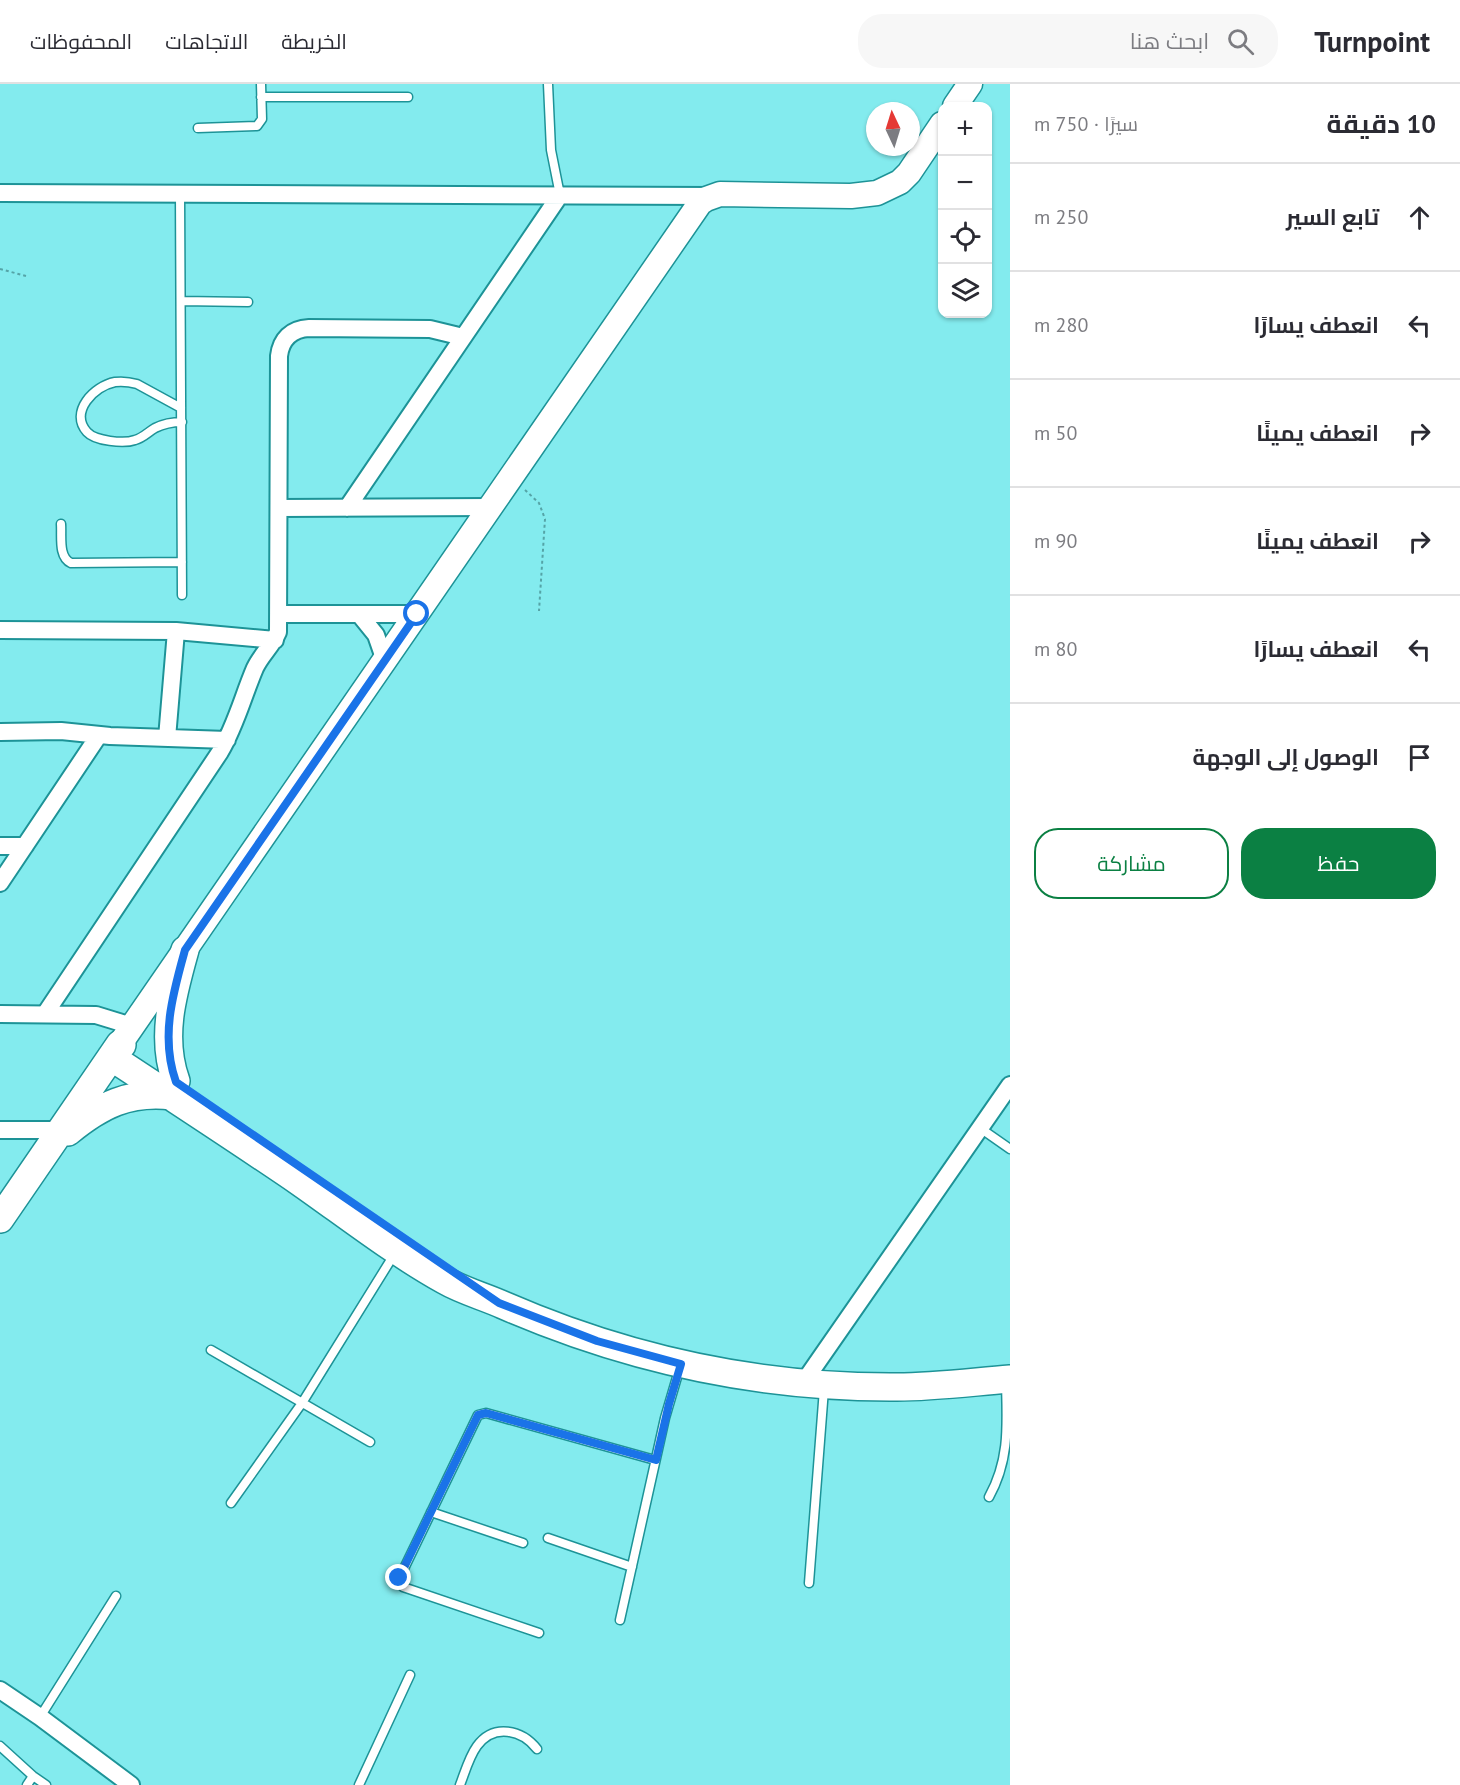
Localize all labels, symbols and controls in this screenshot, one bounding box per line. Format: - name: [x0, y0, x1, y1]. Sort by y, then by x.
- search box: [858, 14, 1278, 68]
- text: Turnpoint: [1314, 23, 1430, 60]
- icon: search: [1224, 25, 1257, 58]
- text: ابحث هنا: [1130, 27, 1209, 55]
- text: المحفوظات: [30, 28, 132, 55]
- text: الاتجاهات: [165, 28, 248, 55]
- text: الخريطة: [281, 28, 347, 55]
- north arrow: [866, 102, 920, 156]
- map controls: [938, 102, 992, 318]
- button: +: [938, 102, 992, 156]
- text: 10 دقيقة: [1326, 107, 1436, 140]
- text: سيرًا · 750 m: [1034, 111, 1138, 137]
- button: −: [938, 156, 992, 210]
- icon: ahead: [1403, 201, 1436, 234]
- text: تابع السير: [1286, 203, 1379, 231]
- text: 250 m: [1034, 204, 1088, 230]
- button: locate: [938, 210, 992, 264]
- button: layers: [938, 264, 992, 318]
- icon: left: [1403, 309, 1436, 342]
- text: انعطف يسارًا: [1253, 311, 1379, 339]
- text: 280 m: [1034, 312, 1088, 338]
- icon: right: [1403, 417, 1436, 450]
- text: انعطف يمينًا: [1256, 419, 1379, 447]
- text: 50 m: [1034, 420, 1077, 446]
- icon: right: [1403, 525, 1436, 558]
- text: انعطف يمينًا: [1256, 527, 1379, 555]
- text: 90 m: [1034, 528, 1077, 554]
- route start: [403, 600, 429, 626]
- icon: left: [1403, 633, 1436, 666]
- text: انعطف يسارًا: [1253, 635, 1379, 663]
- text: 80 m: [1034, 636, 1077, 662]
- icon: arrive: [1403, 741, 1436, 774]
- text: الوصول إلى الوجهة: [1193, 743, 1379, 771]
- button: مشاركة: [1034, 828, 1229, 899]
- button: حفظ: [1241, 828, 1436, 899]
- route end: [385, 1564, 411, 1590]

